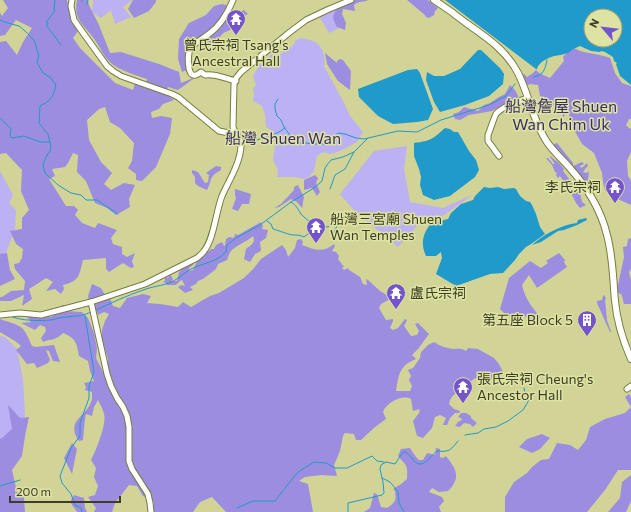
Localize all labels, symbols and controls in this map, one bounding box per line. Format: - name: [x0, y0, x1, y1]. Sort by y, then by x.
- temple icon: 曾氏宗祠 Tsang's Ancestral Hall: [225, 8, 247, 36]
- north arrow: [583, 8, 623, 48]
- text: N: [586, 16, 601, 30]
- place label: 曾氏宗祠 Tsang's Ancestral Hall: [183, 36, 289, 69]
- district label: 船灣詹屋 Shuen Wan Chim Uk: [505, 96, 617, 133]
- district label: 船灣 Shuen Wan: [225, 128, 341, 147]
- temple icon: 李氏宗祠: [604, 176, 626, 204]
- place label: 李氏宗祠: [545, 178, 601, 195]
- place label: 船灣三宮廟 Shuen Wan Temples: [330, 210, 442, 243]
- temple icon: 船灣三宮廟 Shuen Wan Temples: [305, 216, 327, 244]
- temple icon: 盧氏宗祠: [385, 282, 407, 310]
- place label: 盧氏宗祠: [410, 284, 466, 301]
- building icon: 第五座 Block 5: [576, 309, 598, 337]
- place label: 第五座 Block 5: [482, 311, 573, 328]
- place label: 張氏宗祠 Cheung's Ancestor Hall: [477, 370, 593, 403]
- temple icon: 張氏宗祠 Cheung's Ancestor Hall: [452, 376, 474, 404]
- scale bar: [10, 478, 120, 504]
- text: 200 m: [16, 484, 51, 498]

